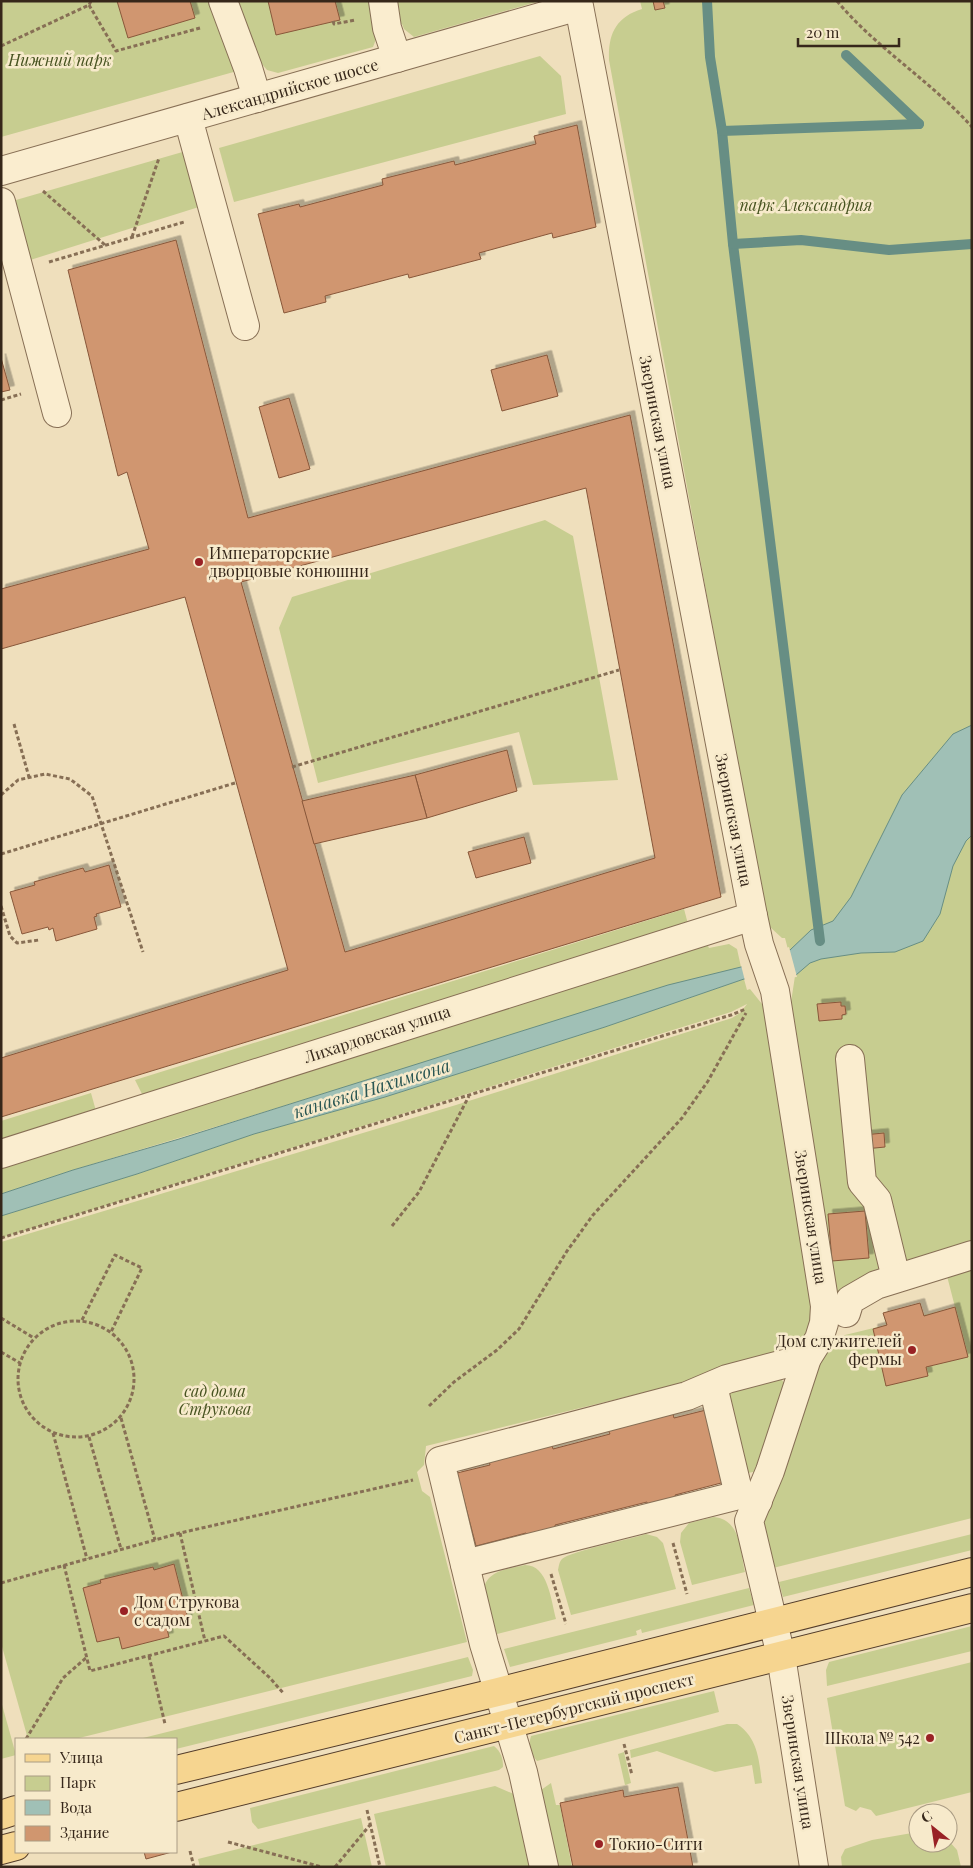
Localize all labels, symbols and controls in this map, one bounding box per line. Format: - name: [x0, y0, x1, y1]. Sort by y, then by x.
- scale bar: [798, 15, 899, 47]
- text: 20 m: [806, 22, 840, 42]
- park label: Нижний парк: [7, 49, 112, 70]
- street label: Александрийское шоссе: [198, 53, 381, 124]
- park label: парк Александрия: [740, 194, 872, 215]
- street label: Зверинская улица: [635, 353, 682, 490]
- place label: Императорские дворцовые конюшни: [209, 542, 369, 581]
- marker: Императорские дворцовые конюшни: [193, 556, 205, 568]
- street label: Зверинская улица: [711, 751, 758, 888]
- street label: Лихардовская улица: [300, 1000, 453, 1067]
- water label: канавка Нахимсона: [290, 1053, 453, 1123]
- street label: Зверинская улица: [791, 1148, 832, 1285]
- place label: Дом служителей фермы: [776, 1330, 902, 1369]
- marker: Дом служителей фермы: [906, 1344, 918, 1356]
- park label: сад дома Струкова: [179, 1380, 251, 1419]
- place label: Дом Струкова с садом: [134, 1591, 239, 1630]
- marker: Дом Струкова с садом: [118, 1605, 130, 1617]
- street label: Санкт-Петербургский проспект: [452, 1667, 696, 1748]
- street label: Зверинская улица: [778, 1693, 819, 1830]
- place label: Школа № 542: [825, 1727, 920, 1748]
- marker: Школа № 542: [924, 1732, 936, 1744]
- legend: [15, 1738, 178, 1853]
- text: Улица: [59, 1747, 103, 1767]
- text: Парк: [60, 1772, 96, 1792]
- text: Вода: [60, 1797, 93, 1817]
- north arrow: [908, 1803, 958, 1853]
- text: С: [917, 1806, 935, 1827]
- text: Здание: [60, 1822, 109, 1842]
- place label: Токио-Сити: [609, 1833, 703, 1854]
- marker: Токио-Сити: [593, 1838, 605, 1850]

